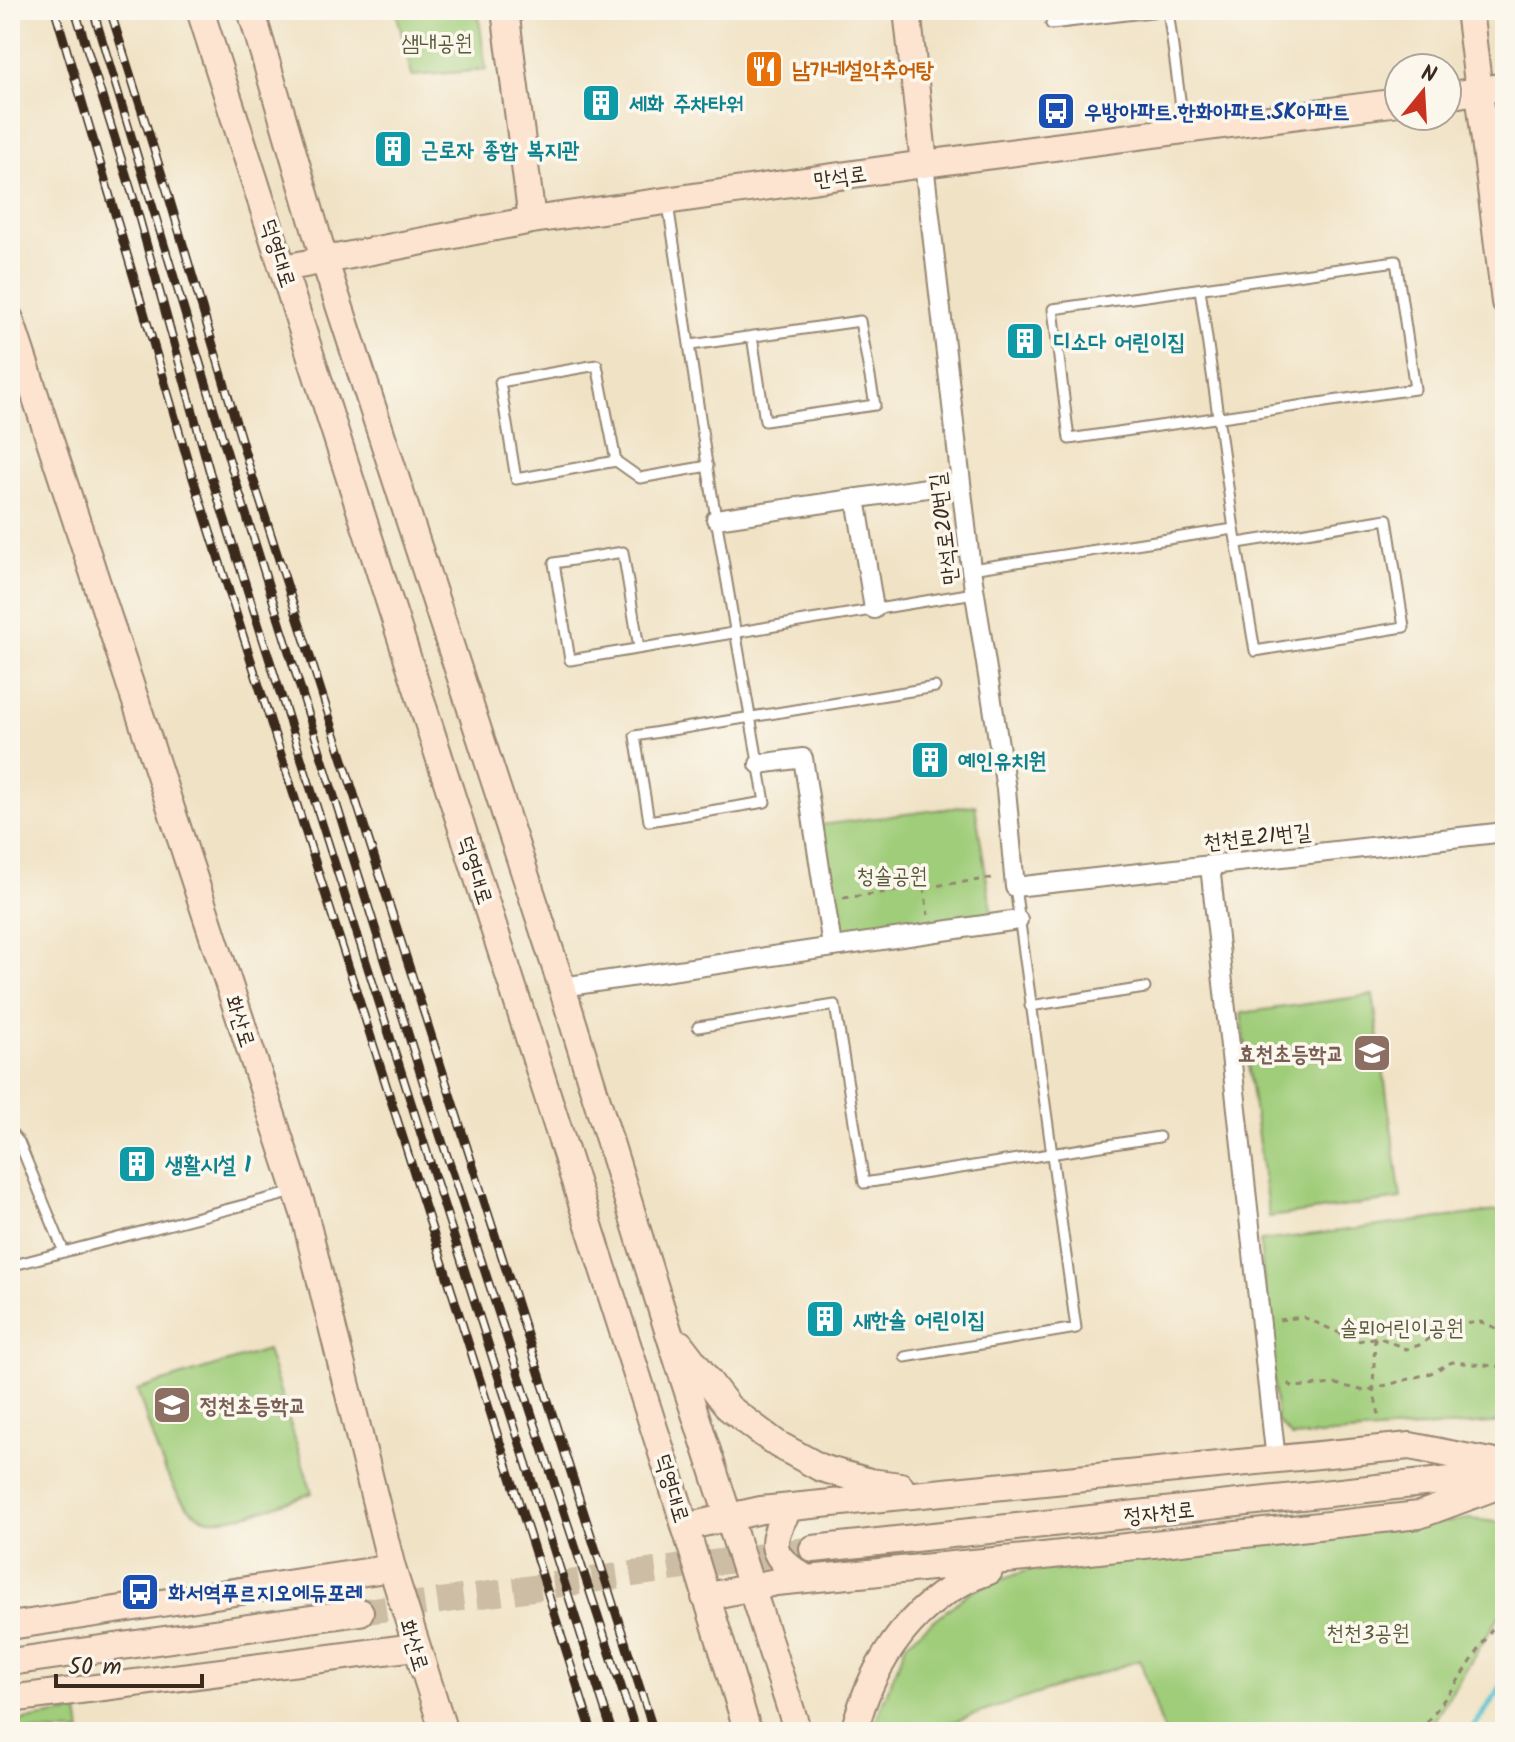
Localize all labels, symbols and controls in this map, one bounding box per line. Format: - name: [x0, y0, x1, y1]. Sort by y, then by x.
- park label: 샘내공원: [402, 27, 472, 62]
- restaurant icon: 남가네설악추어탕: [743, 48, 785, 90]
- north arrow: [1383, 52, 1463, 132]
- place label: 남가네설악추어탕: [792, 54, 934, 89]
- text: N: [1416, 57, 1441, 94]
- building icon: 세화 주차타워: [580, 82, 622, 124]
- place label: 세화 주차타워: [629, 88, 744, 123]
- bus stop icon: 우방아파트.한화아파트.SK아파트: [1035, 90, 1077, 132]
- place label: 우방아파트.한화아파트.SK아파트: [1084, 96, 1350, 131]
- building icon: 근로자 종합 복지관: [372, 128, 414, 170]
- place label: 근로자 종합 복지관: [421, 134, 580, 169]
- street label: 만석로: [812, 157, 869, 200]
- street label: 덕영대로: [249, 215, 304, 293]
- building icon: 디소다 어린이집: [1004, 320, 1046, 362]
- place label: 디소다 어린이집: [1053, 326, 1185, 361]
- street label: 만석로20번길: [921, 471, 970, 587]
- building icon: 예인유치원: [909, 739, 951, 781]
- place label: 예인유치원: [958, 745, 1047, 780]
- street label: 천천로21번길: [1202, 815, 1313, 862]
- street label: 덕영대로: [446, 832, 501, 910]
- park label: 청솔공원: [857, 860, 927, 895]
- street label: 화산로: [214, 991, 263, 1052]
- school or university icon: 효천초등학교: [1351, 1032, 1393, 1074]
- place label: 효천초등학교: [1238, 1038, 1344, 1073]
- building icon: 생활시설 1: [116, 1143, 158, 1185]
- place label: 생활시설 1: [164, 1149, 251, 1184]
- building icon: 새한솔 어린이집: [804, 1298, 846, 1340]
- place label: 새한솔 어린이집: [852, 1304, 985, 1339]
- park label: 솔뫼어린이공원: [1340, 1312, 1464, 1347]
- school or university icon: 정천초등학교: [151, 1384, 193, 1426]
- place label: 정천초등학교: [200, 1390, 306, 1425]
- street label: 덕영대로: [644, 1450, 698, 1528]
- street label: 정자천로: [1122, 1493, 1196, 1536]
- bus stop icon: 화서역푸르지오에듀포레: [119, 1571, 161, 1613]
- place label: 화서역푸르지오에듀포레: [168, 1577, 363, 1612]
- street label: 화산로: [388, 1615, 437, 1676]
- park label: 천천3공원: [1326, 1617, 1410, 1652]
- scale bar: [56, 1638, 202, 1688]
- text: 50 m: [68, 1648, 122, 1687]

